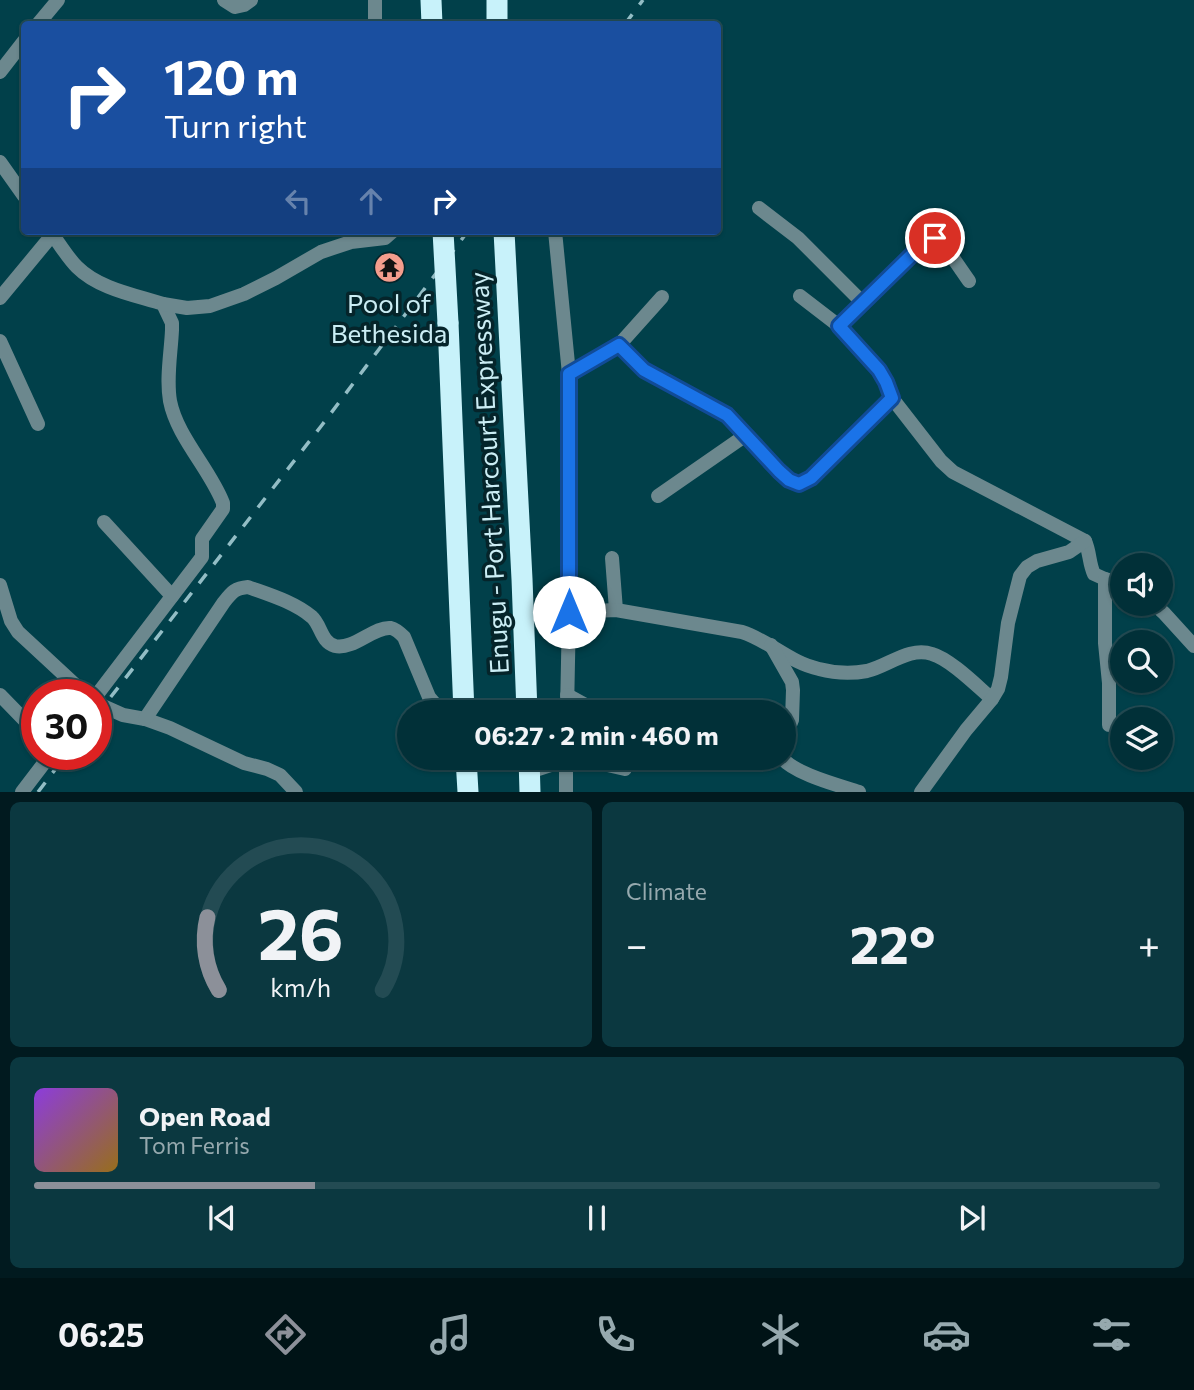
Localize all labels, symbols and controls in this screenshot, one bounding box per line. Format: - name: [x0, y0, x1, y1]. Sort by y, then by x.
- text: 120 m: [164, 45, 298, 105]
- icon: right: [49, 49, 140, 140]
- text: Turn right: [164, 105, 307, 145]
- icon: left: [279, 182, 317, 220]
- icon: ahead: [352, 182, 390, 220]
- icon: right: [425, 182, 463, 220]
- pin: [905, 208, 965, 268]
- icon: arrive: [916, 219, 954, 257]
- temple icon: Pool of Bethesida: [372, 250, 406, 284]
- street label: Enugu - Port Harcourt Expressway: [462, 271, 514, 675]
- place label: Pool of Bethesida: [331, 287, 447, 348]
- map controls: [1110, 553, 1173, 770]
- button: sound: [1110, 553, 1173, 616]
- position arrow: [532, 575, 606, 649]
- button: search: [1110, 630, 1173, 693]
- speed limit sign: 30: [21, 679, 112, 770]
- button: layers: [1110, 707, 1173, 770]
- text: 06:27 · 2 min · 460 m: [474, 719, 719, 750]
- text: Climate: [626, 877, 707, 905]
- text: 26: [258, 887, 344, 976]
- text: 22°: [850, 911, 935, 975]
- text: −: [626, 920, 648, 967]
- text: +: [1138, 920, 1160, 967]
- text: km/h: [271, 972, 331, 1002]
- text: Open Road: [139, 1100, 271, 1131]
- text: Tom Ferris: [139, 1131, 250, 1159]
- icon: previous: [203, 1199, 241, 1237]
- icon: pause: [578, 1199, 616, 1237]
- icon: next: [953, 1199, 991, 1237]
- icon: directions: [261, 1310, 310, 1359]
- icon: music: [426, 1310, 475, 1359]
- icon: phone: [591, 1310, 640, 1359]
- icon: climate: [756, 1310, 805, 1359]
- icon: car: [922, 1310, 971, 1359]
- icon: filters: [1087, 1310, 1136, 1359]
- text: 06:25: [58, 1314, 144, 1354]

